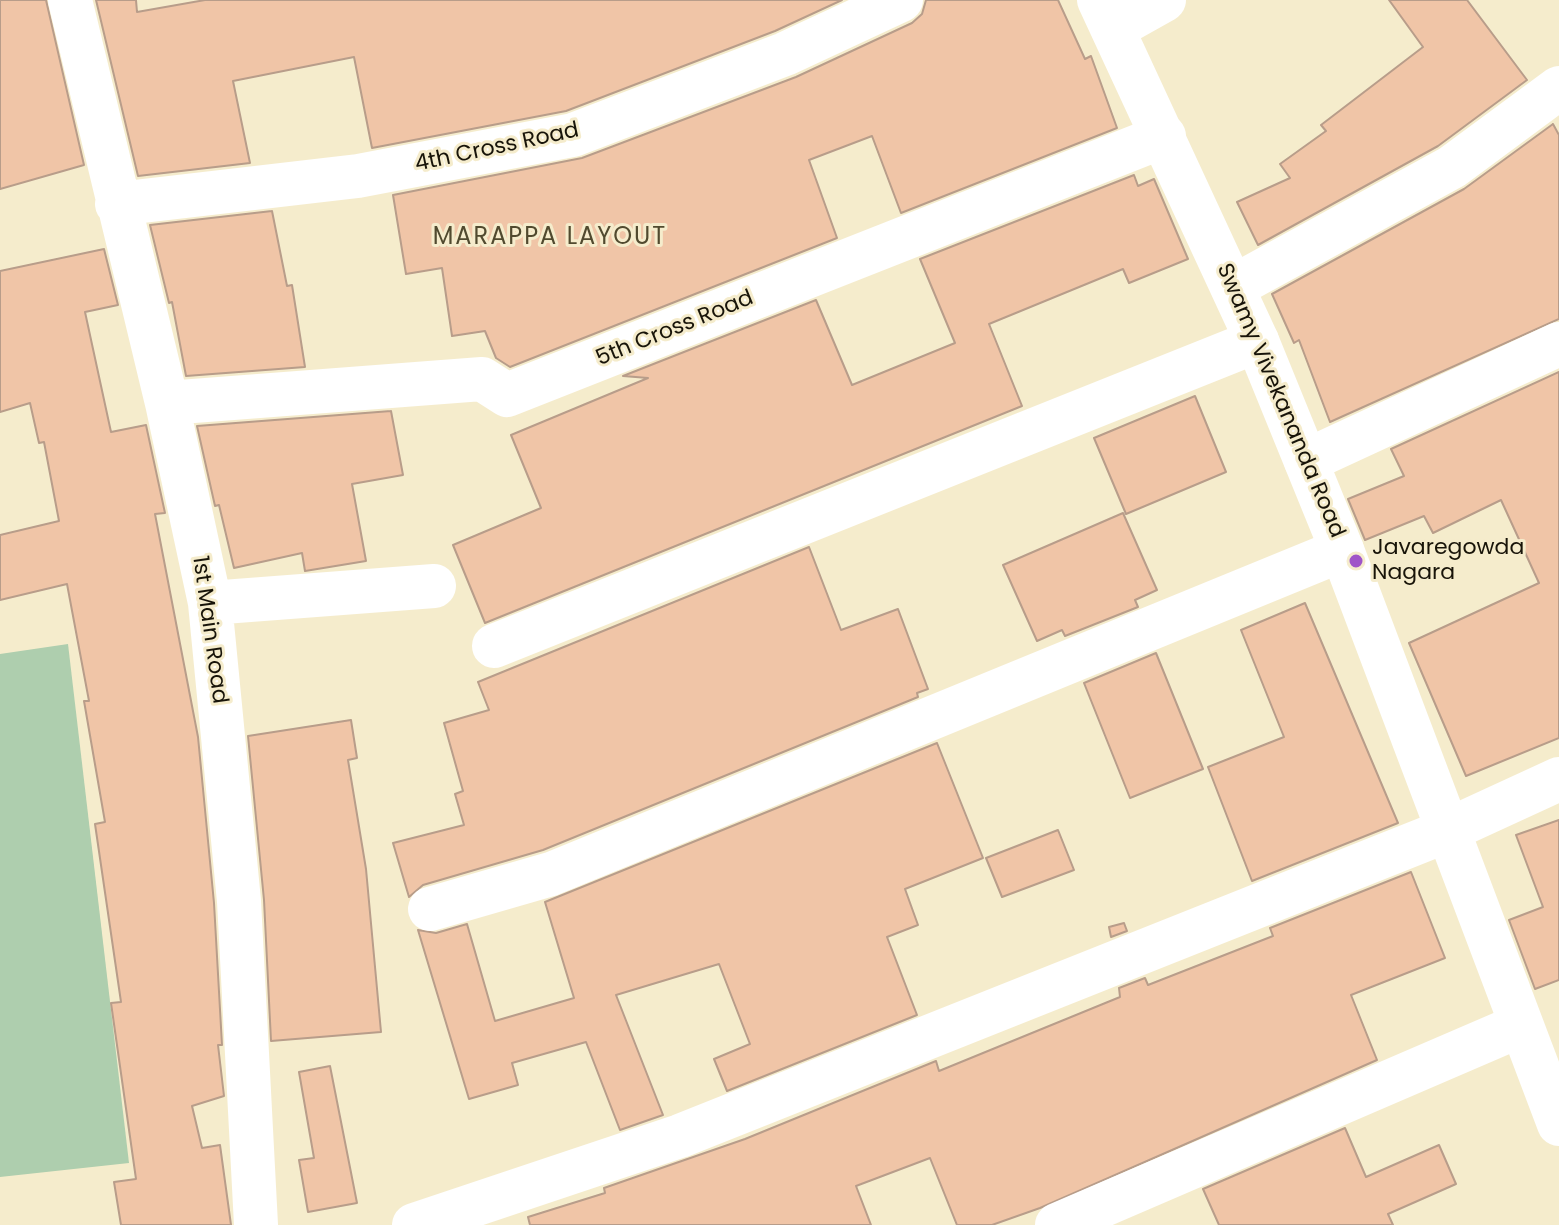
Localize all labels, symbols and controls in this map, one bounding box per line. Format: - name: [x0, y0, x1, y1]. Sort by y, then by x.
- street label: 4th Cross Road: [413, 118, 581, 178]
- district label: MARAPPA LAYOUT: [433, 224, 667, 252]
- street label: Swamy Vivekananda Road: [1210, 260, 1350, 542]
- street label: 5th Cross Road: [593, 285, 757, 373]
- place label: Javaregowda Nagara: [1372, 535, 1524, 586]
- marker: Javaregowda Nagara: [1347, 552, 1365, 570]
- street label: 1st Main Road: [186, 554, 232, 706]

